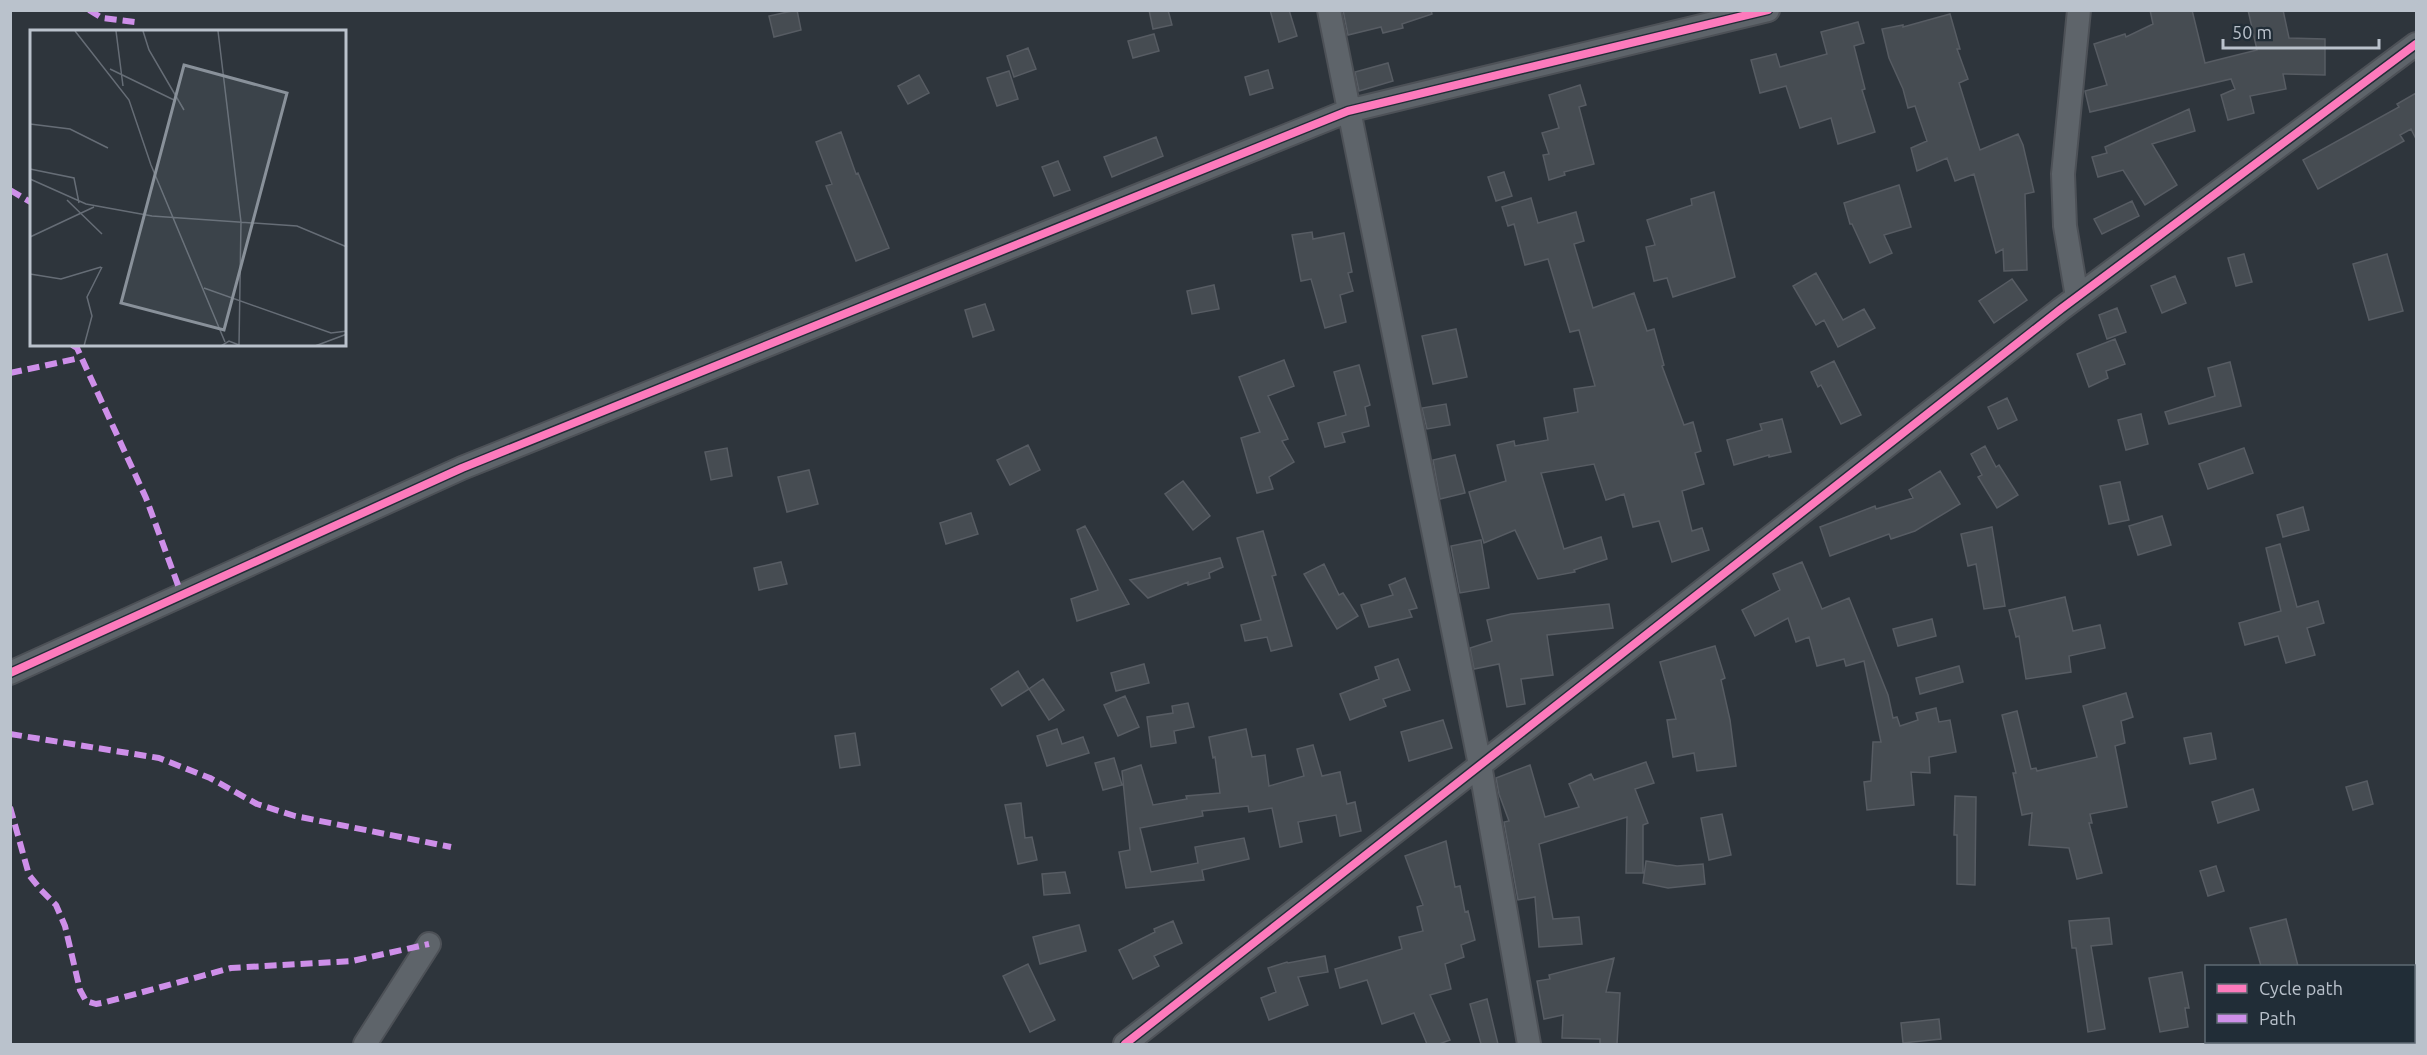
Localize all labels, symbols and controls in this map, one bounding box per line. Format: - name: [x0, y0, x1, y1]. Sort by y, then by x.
- scale bar: [2223, 12, 2379, 50]
- text: 50 m: [2232, 22, 2272, 42]
- inset map: [30, 30, 346, 346]
- legend: [2205, 965, 2415, 1043]
- text: Cycle path: [2259, 978, 2343, 998]
- text: Path: [2259, 1008, 2296, 1028]

